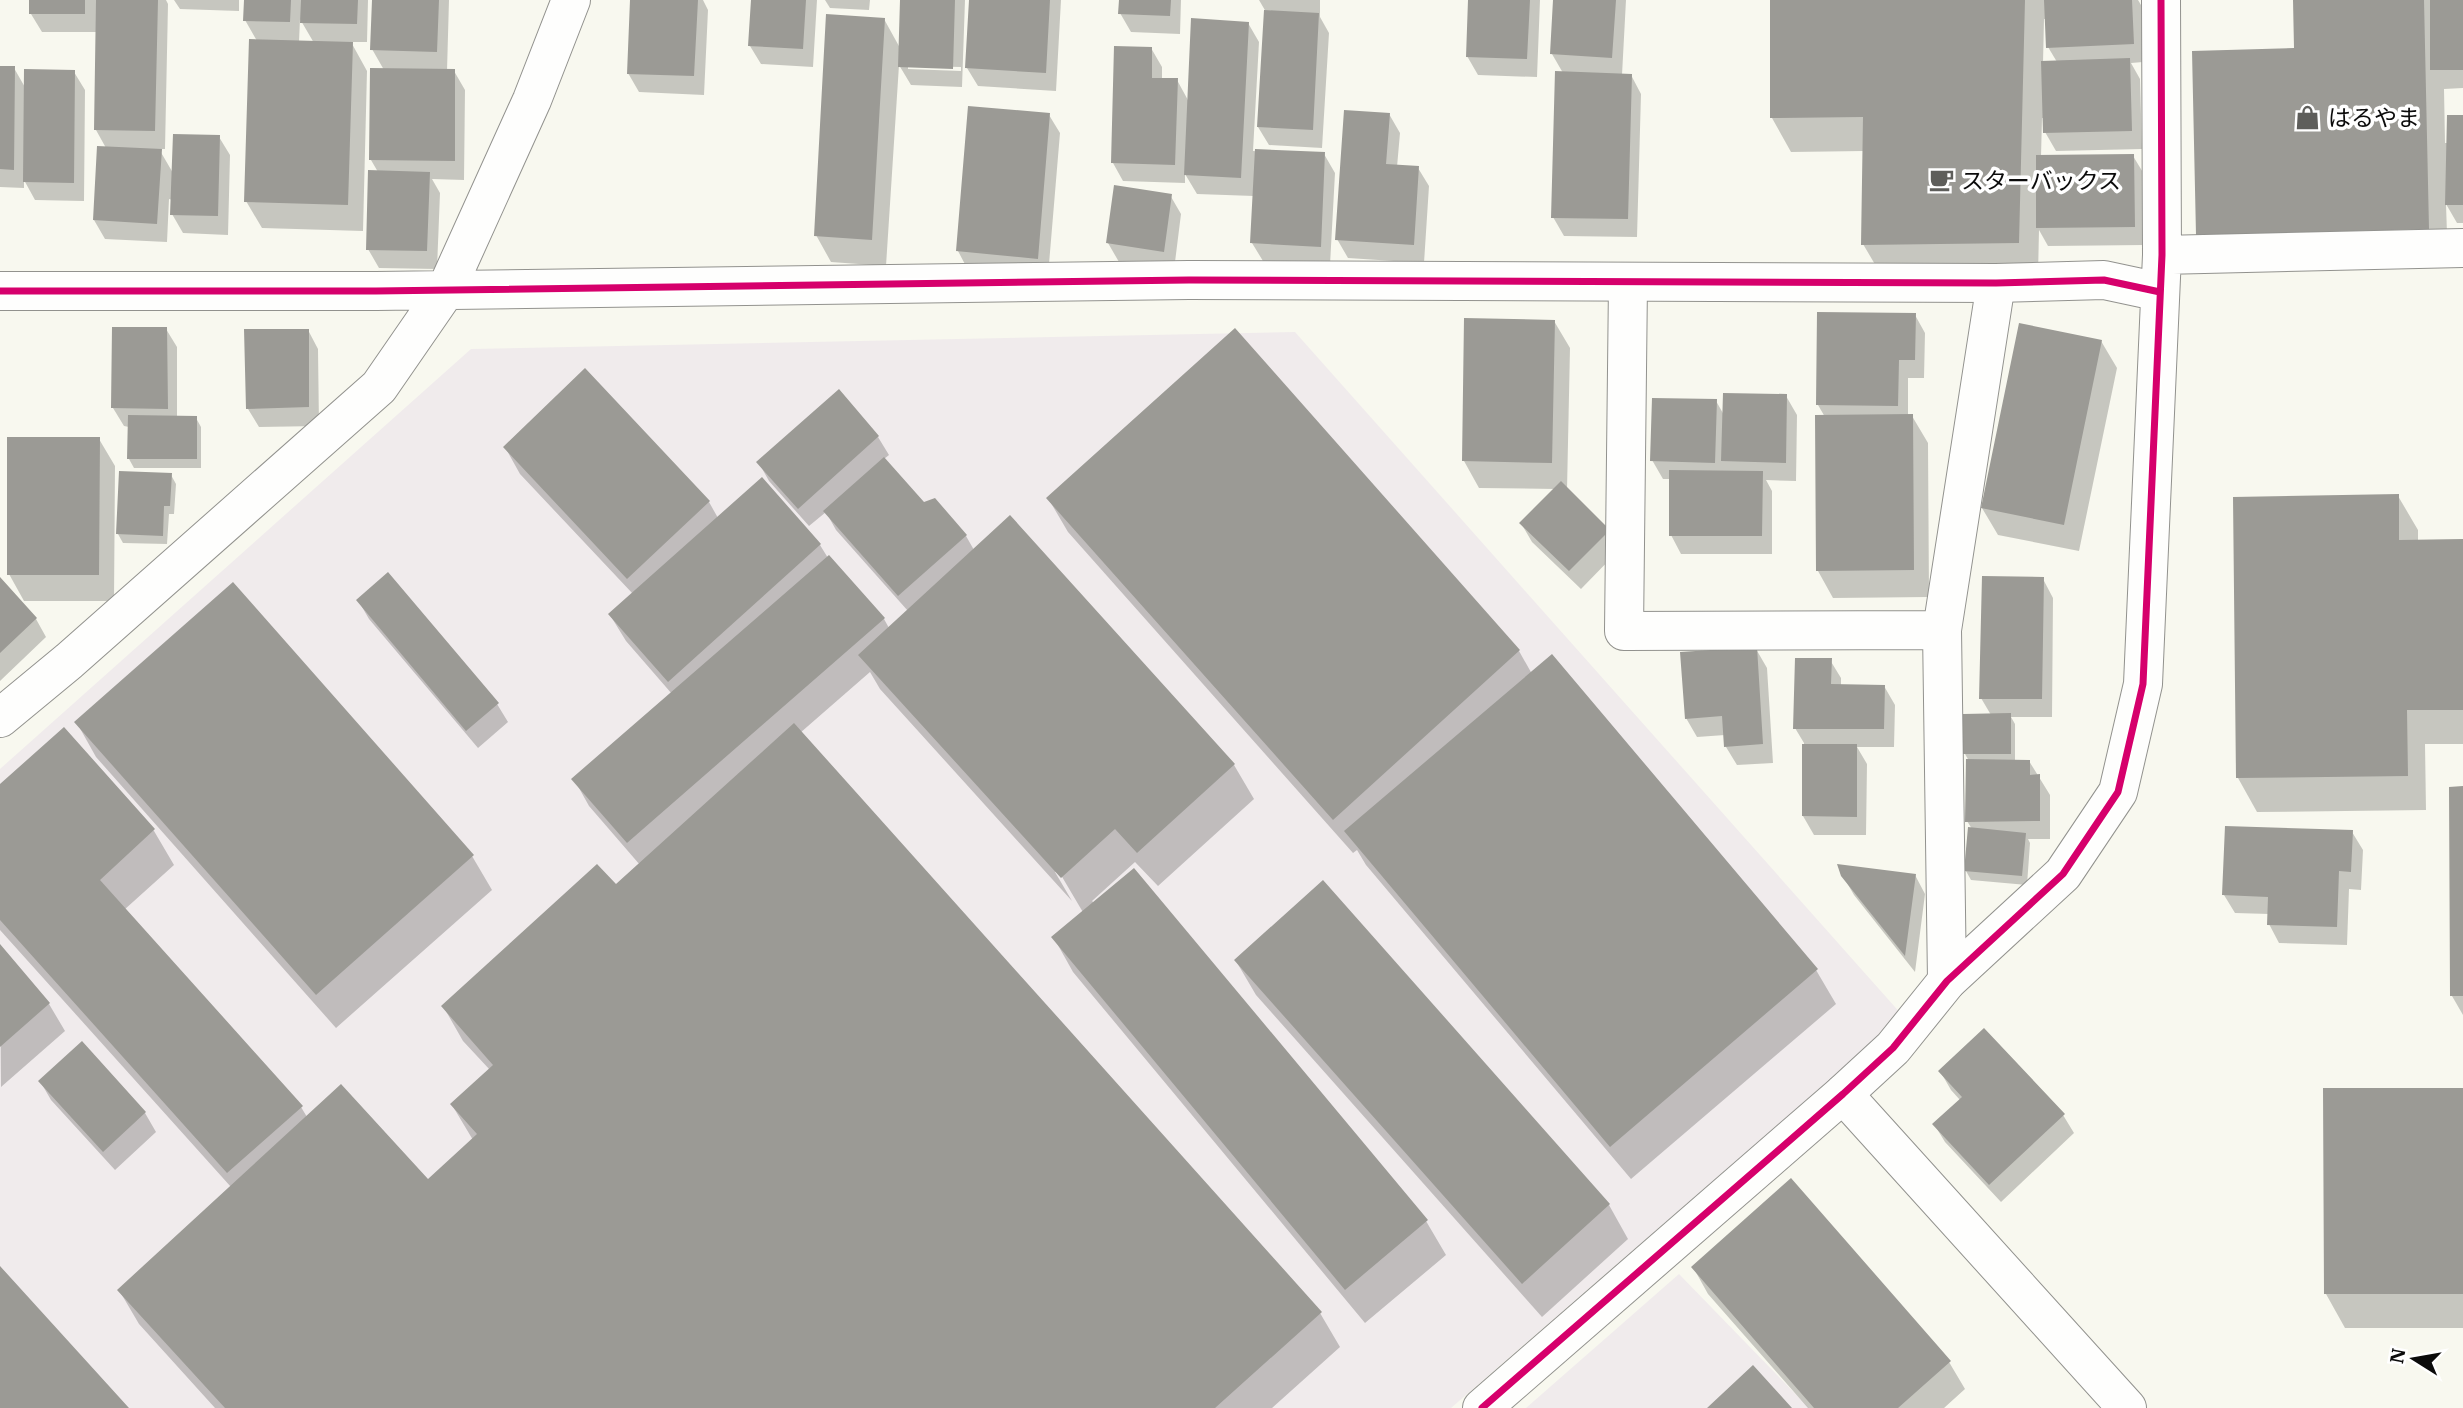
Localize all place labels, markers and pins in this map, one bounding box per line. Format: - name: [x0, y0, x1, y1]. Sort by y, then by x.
- place label: はるやま: [2328, 102, 2420, 132]
- shop icon: はるやま: [2294, 103, 2322, 131]
- place label: スターバックス: [1961, 165, 2121, 195]
- cafe icon: スターバックス: [1927, 166, 1955, 194]

